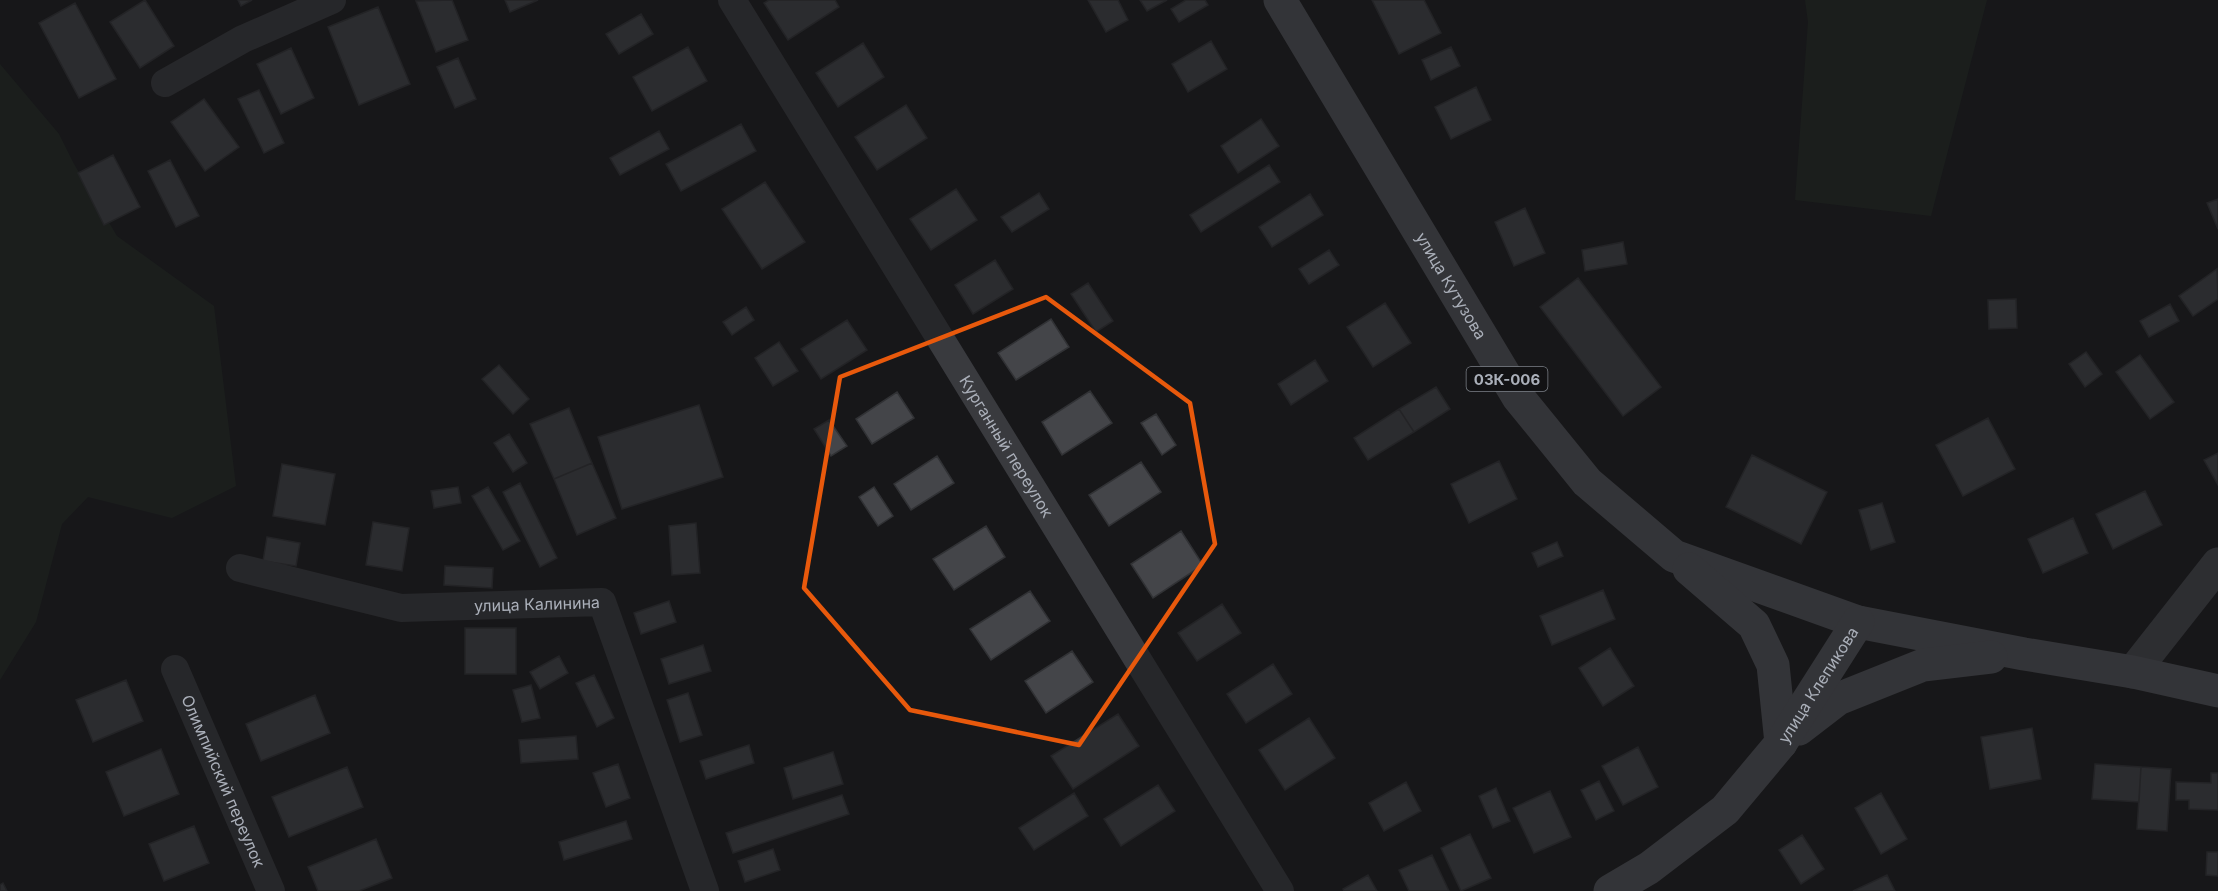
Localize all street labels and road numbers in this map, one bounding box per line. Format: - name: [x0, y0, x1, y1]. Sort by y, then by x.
- street label: улица Кутузова: [1411, 228, 1491, 343]
- road number: 03К-006: [1466, 367, 1547, 391]
- street label: Курганный переулок: [955, 372, 1058, 521]
- street label: улица Калинина: [474, 592, 600, 616]
- street label: улица Клепикова: [1774, 623, 1862, 747]
- street label: Олимпийский переулок: [177, 692, 270, 871]

